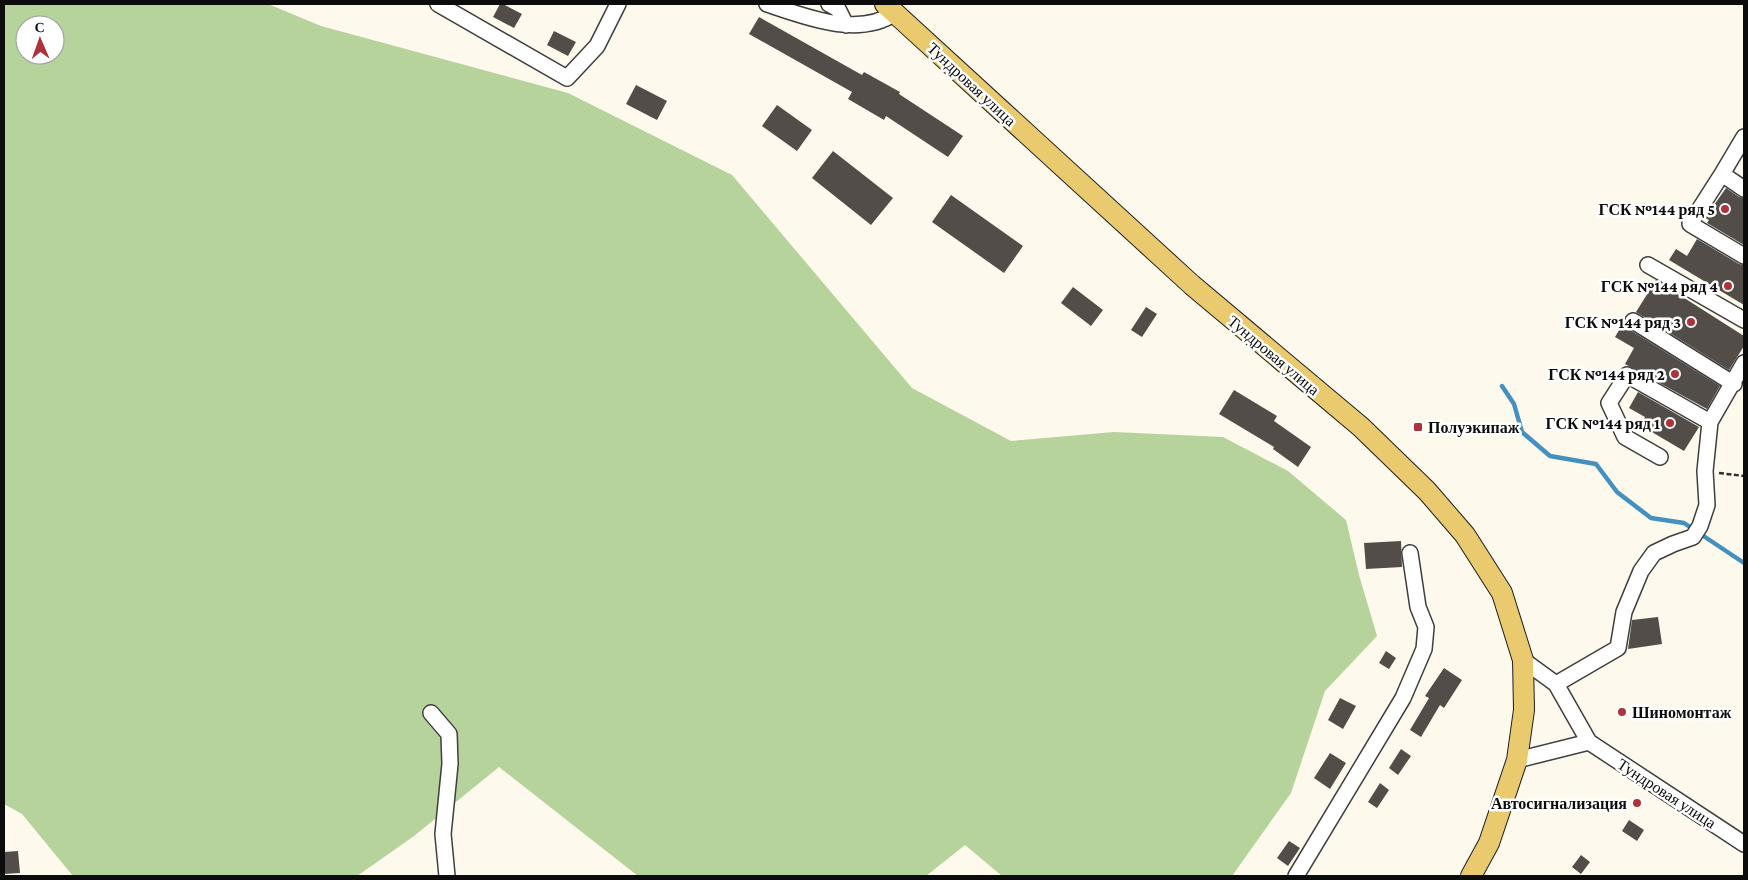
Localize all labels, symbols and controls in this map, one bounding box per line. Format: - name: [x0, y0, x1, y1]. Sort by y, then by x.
- north arrow: [15, 15, 65, 65]
- text: С: [34, 19, 45, 35]
- street label: Тундровая улица: [923, 39, 1019, 130]
- place label: ГСК №144 ряд 5: [1599, 201, 1715, 219]
- marker: ГСК №144 ряд 5: [1719, 203, 1731, 215]
- place label: ГСК №144 ряд 4: [1601, 278, 1718, 296]
- marker: ГСК №144 ряд 4: [1722, 280, 1734, 292]
- street label: Тундровая улица: [1224, 312, 1323, 399]
- place label: ГСК №144 ряд 3: [1565, 314, 1681, 332]
- marker: ГСК №144 ряд 3: [1685, 316, 1697, 328]
- place label: ГСК №144 ряд 2: [1548, 366, 1665, 384]
- marker: ГСК №144 ряд 2: [1669, 368, 1681, 380]
- place label: ГСК №144 ряд 1: [1545, 415, 1660, 433]
- marker: ГСК №144 ряд 1: [1664, 417, 1676, 429]
- place label: Полуэкипаж: [1428, 419, 1520, 437]
- marker: Полуэкипаж: [1412, 421, 1424, 433]
- place label: Шиномонтаж: [1632, 704, 1732, 721]
- marker: Шиномонтаж: [1616, 706, 1628, 718]
- street label: Тундровая улица: [1614, 755, 1719, 832]
- place label: Автосигнализация: [1491, 795, 1627, 812]
- marker: Автосигнализация: [1631, 797, 1643, 809]

